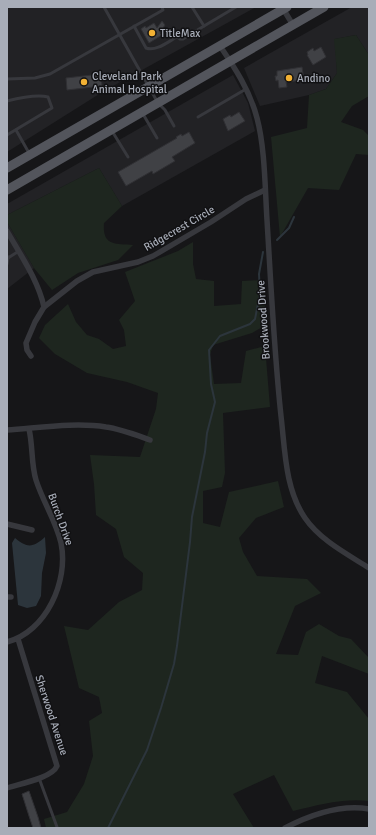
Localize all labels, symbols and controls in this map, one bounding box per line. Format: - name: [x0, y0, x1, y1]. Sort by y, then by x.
- place label: TitleMax: [160, 27, 200, 40]
- marker: TitleMax: [147, 28, 157, 38]
- place label: Cleveland Park Animal Hospital: [92, 70, 167, 96]
- place label: Andino: [297, 72, 331, 85]
- marker: Andino: [284, 73, 294, 83]
- marker: Cleveland Park Animal Hospital: [79, 77, 89, 87]
- street label: Ridgecrest Circle: [142, 203, 217, 254]
- street label: Brookwood Drive: [254, 280, 273, 360]
- street label: Burch Drive: [45, 491, 76, 547]
- street label: Sherwood Avenue: [32, 673, 71, 757]

